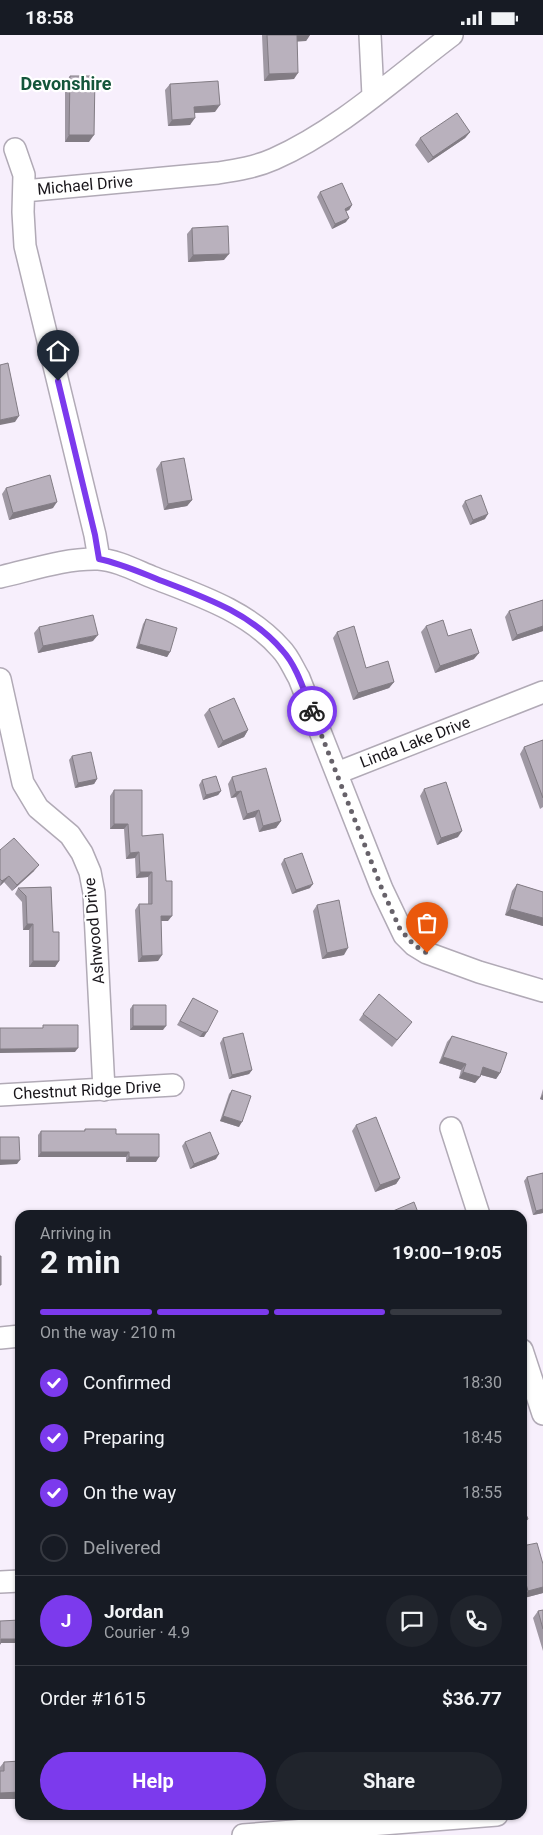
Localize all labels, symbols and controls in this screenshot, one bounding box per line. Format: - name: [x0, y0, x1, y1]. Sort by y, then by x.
- text: 18:58: [25, 6, 74, 29]
- district label: Devonshire: [21, 73, 112, 94]
- street label: Michael Drive: [36, 171, 134, 199]
- pin: [37, 330, 79, 381]
- icon: home: [44, 337, 72, 365]
- courier: [287, 686, 337, 736]
- icon: bike: [298, 697, 326, 725]
- street label: Linda Lake Drive: [357, 712, 473, 772]
- street label: Ashwood Drive: [80, 877, 108, 985]
- pin: [406, 902, 448, 953]
- icon: bag: [413, 909, 441, 937]
- street label: Chestnut Ridge Drive: [12, 1077, 162, 1103]
- text: Arriving in: [40, 1224, 111, 1243]
- text: 19:00–19:05: [392, 1241, 502, 1264]
- text: 2 min: [40, 1243, 120, 1281]
- text: On the way · 210 m: [40, 1323, 176, 1342]
- icon: check: [40, 1369, 68, 1397]
- text: Confirmed: [83, 1371, 171, 1394]
- text: 18:30: [462, 1373, 502, 1392]
- icon: check: [40, 1424, 68, 1452]
- text: Preparing: [83, 1426, 165, 1449]
- text: 18:45: [462, 1428, 502, 1447]
- icon: check: [40, 1479, 68, 1507]
- text: On the way: [83, 1481, 176, 1504]
- text: 18:55: [462, 1483, 502, 1502]
- text: Delivered: [83, 1536, 161, 1559]
- button: chat: [386, 1595, 438, 1647]
- button: phone: [450, 1595, 502, 1647]
- text: Jordan: [104, 1600, 164, 1623]
- text: J: [61, 1609, 71, 1632]
- text: Courier · 4.9: [104, 1623, 190, 1642]
- text: Order #1615: [40, 1687, 146, 1710]
- text: $36.77: [442, 1687, 502, 1710]
- button: Help: [40, 1752, 266, 1810]
- button: Share: [276, 1752, 502, 1810]

